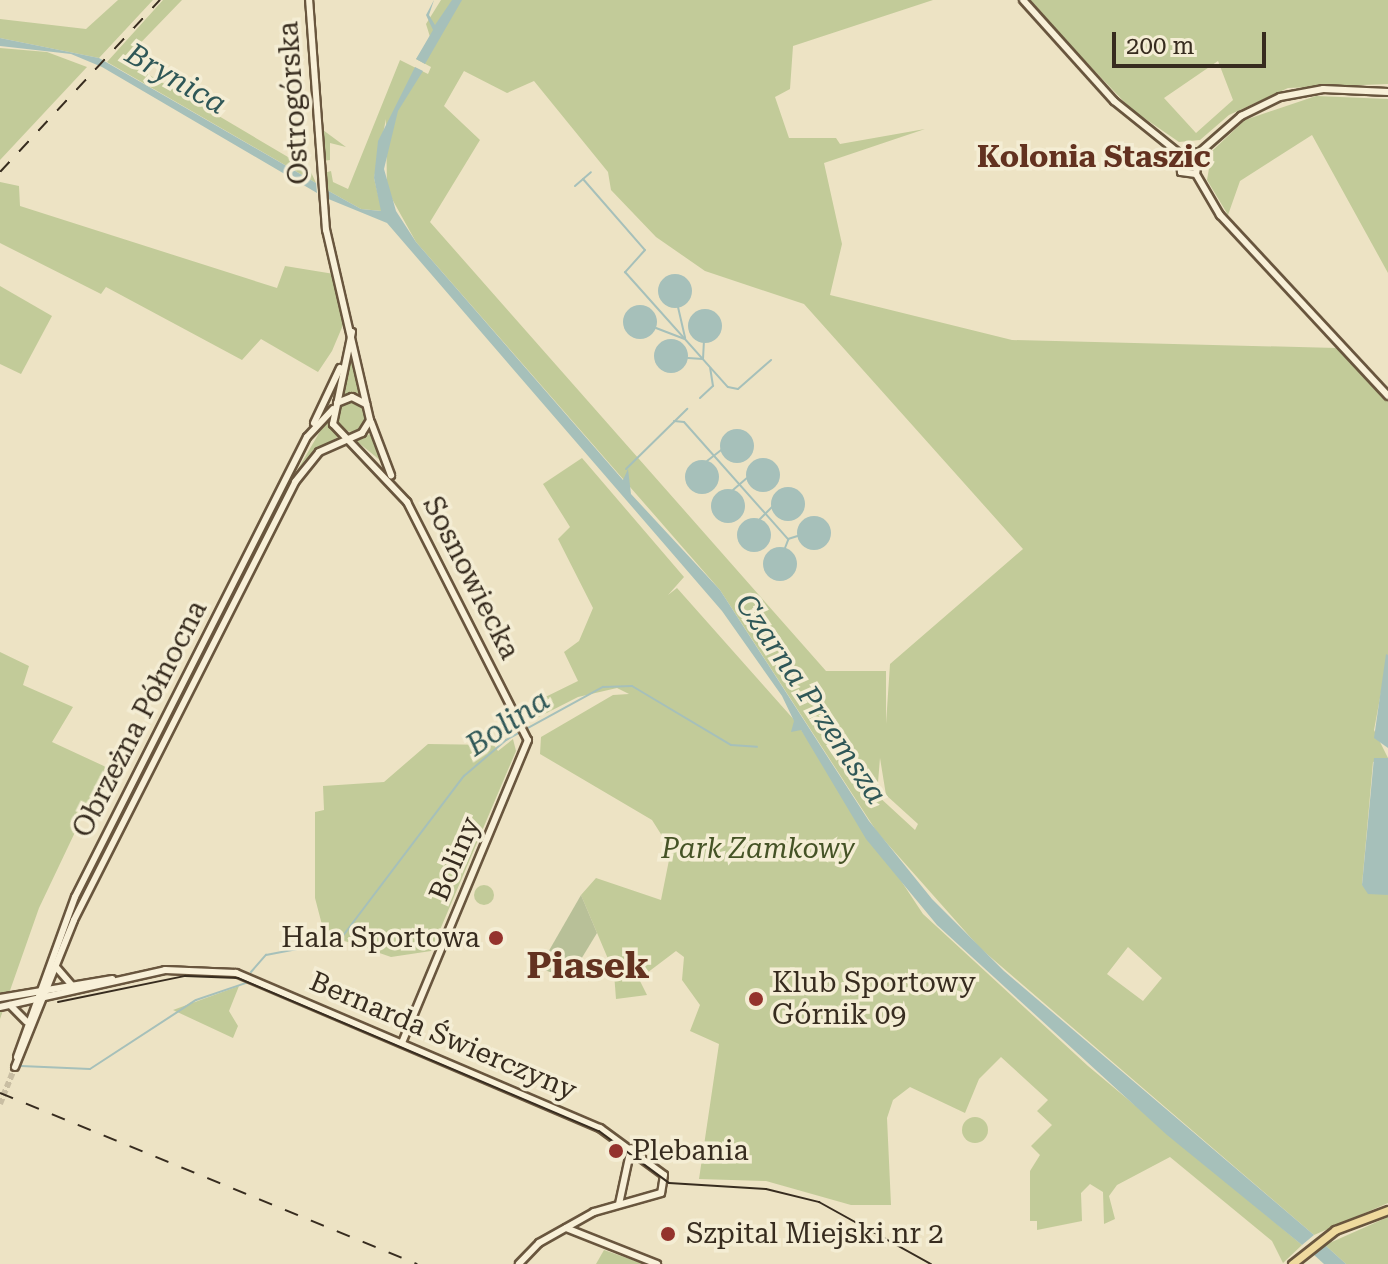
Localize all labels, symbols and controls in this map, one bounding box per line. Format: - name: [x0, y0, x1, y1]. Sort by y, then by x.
- scale bar: [1116, 16, 1270, 66]
- street label: Ostrogórska: [272, 20, 316, 186]
- text: 200 m: [1126, 32, 1194, 60]
- water label: Brynica: [119, 36, 233, 122]
- district label: Kolonia Staszic: [977, 139, 1211, 175]
- street label: Sosnowiecka: [416, 491, 526, 665]
- water label: Czarna Przemsza: [728, 587, 894, 811]
- street label: Obrzeżna Północna: [66, 595, 214, 843]
- water label: Bolina: [460, 682, 556, 764]
- street label: Boliny: [422, 812, 488, 906]
- park label: Park Zamkowy: [661, 832, 855, 866]
- place label: Hala Sportowa: [281, 921, 480, 955]
- marker: Hala Sportowa: [487, 929, 505, 947]
- district label: Piasek: [526, 945, 650, 989]
- street label: Bernarda Świerczyny: [305, 965, 581, 1107]
- place label: Klub Sportowy Górnik 09: [772, 966, 976, 1032]
- marker: Klub Sportowy Górnik 09: [747, 990, 765, 1008]
- place label: Plebania: [632, 1134, 749, 1168]
- marker: Plebania: [607, 1142, 625, 1160]
- place label: Szpital Miejski nr 2: [686, 1217, 944, 1251]
- marker: Szpital Miejski nr 2: [657, 1223, 679, 1245]

